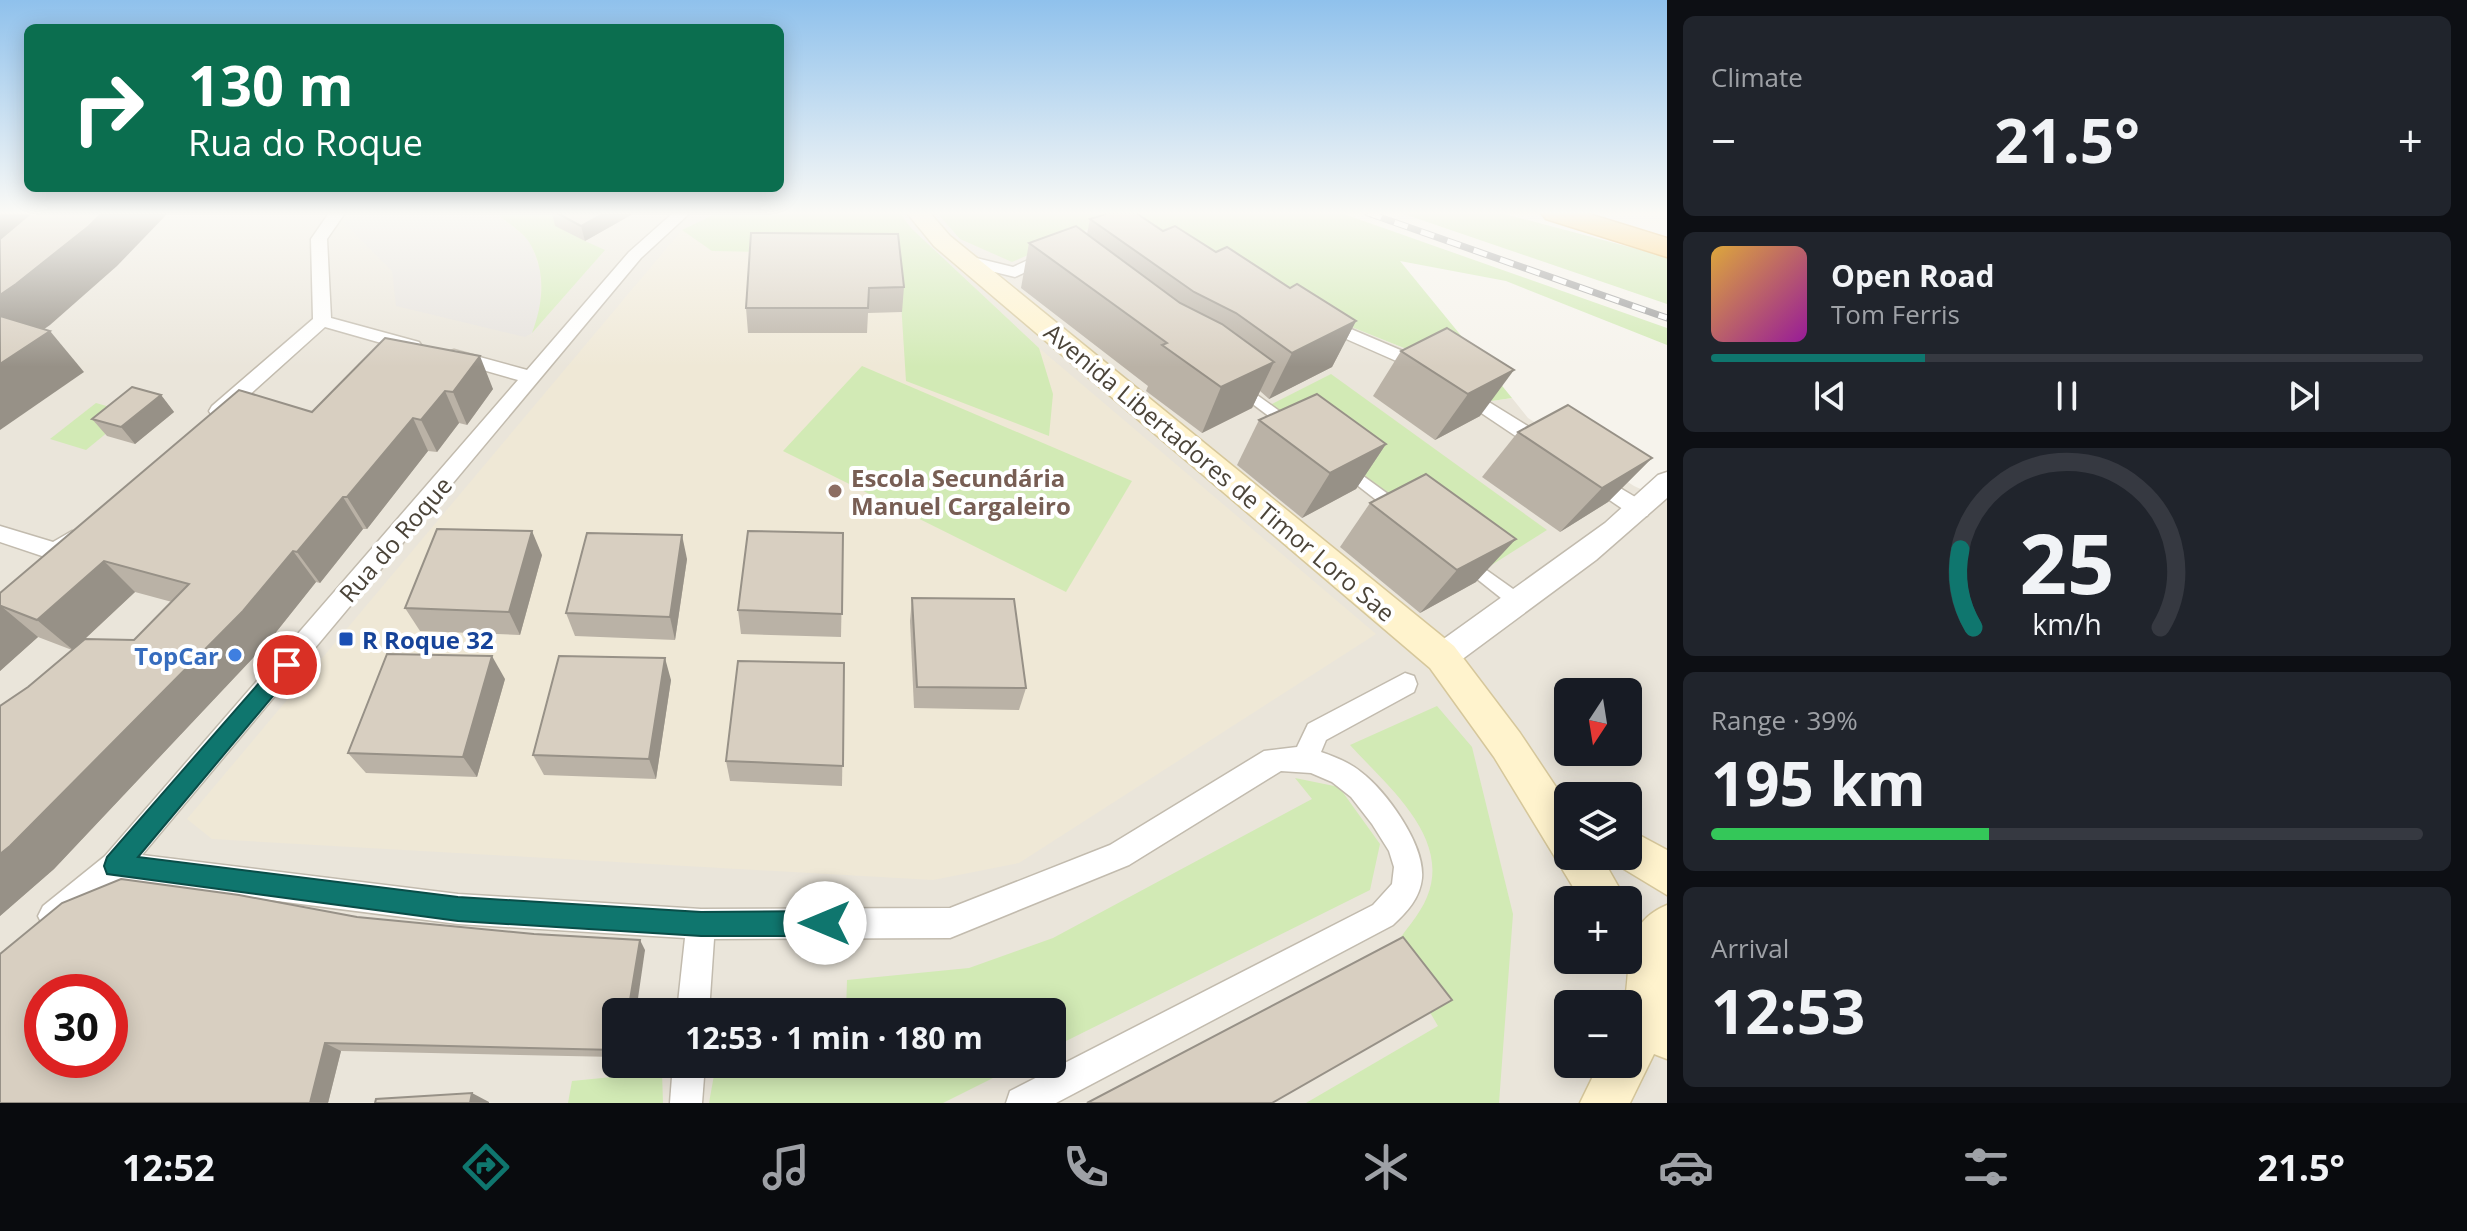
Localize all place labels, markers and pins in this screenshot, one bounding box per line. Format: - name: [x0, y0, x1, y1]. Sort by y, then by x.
- place label: Escola Secundária Manuel Cargaleiro: [851, 461, 1071, 522]
- marker: Escola Secundária Manuel Cargaleiro: [826, 482, 844, 500]
- place label: R Roque 32: [362, 623, 494, 656]
- marker: R Roque 32: [337, 630, 355, 648]
- pin: [253, 631, 321, 699]
- place label: TopCar: [134, 639, 219, 672]
- marker: TopCar: [226, 646, 244, 664]

